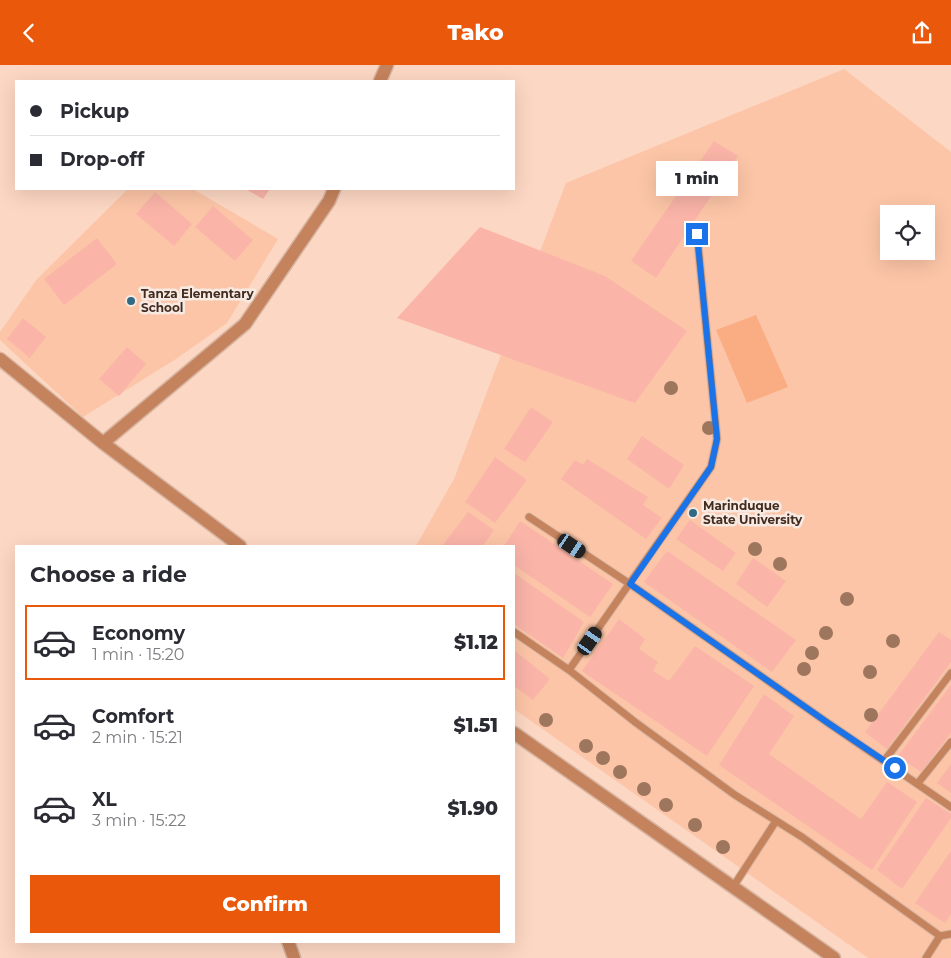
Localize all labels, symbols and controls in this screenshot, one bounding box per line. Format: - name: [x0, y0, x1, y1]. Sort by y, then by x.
- icon: back: [15, 19, 43, 47]
- text: Tako: [447, 19, 504, 46]
- icon: share: [908, 19, 936, 47]
- text: Pickup: [60, 100, 129, 123]
- text: Drop-off: [60, 148, 144, 171]
- callout: 1 min: [656, 161, 738, 197]
- text: 1 min: [675, 169, 719, 188]
- map controls: [880, 205, 935, 260]
- button: locate: [880, 205, 935, 260]
- route end: [686, 223, 708, 245]
- place label: Tanza Elementary School: [141, 286, 254, 315]
- marker: Tanza Elementary School: [125, 295, 137, 307]
- place label: Marinduque State University: [703, 498, 803, 527]
- marker: Marinduque State University: [687, 507, 699, 519]
- car: [555, 531, 588, 561]
- text: Choose a ride: [30, 561, 187, 588]
- icon: car: [32, 620, 77, 665]
- text: Economy: [92, 622, 185, 645]
- car: [575, 624, 604, 658]
- text: $1.12: [454, 631, 498, 654]
- text: 1 min · 15:20: [92, 645, 184, 664]
- icon: car: [32, 703, 77, 748]
- text: Comfort: [92, 705, 174, 728]
- text: $1.51: [454, 714, 498, 737]
- text: 2 min · 15:21: [92, 728, 183, 747]
- route start: [884, 757, 906, 779]
- icon: car: [32, 786, 77, 831]
- text: XL: [92, 788, 117, 811]
- text: $1.90: [447, 797, 498, 820]
- text: 3 min · 15:22: [92, 811, 186, 830]
- button: Confirm: [30, 875, 500, 933]

